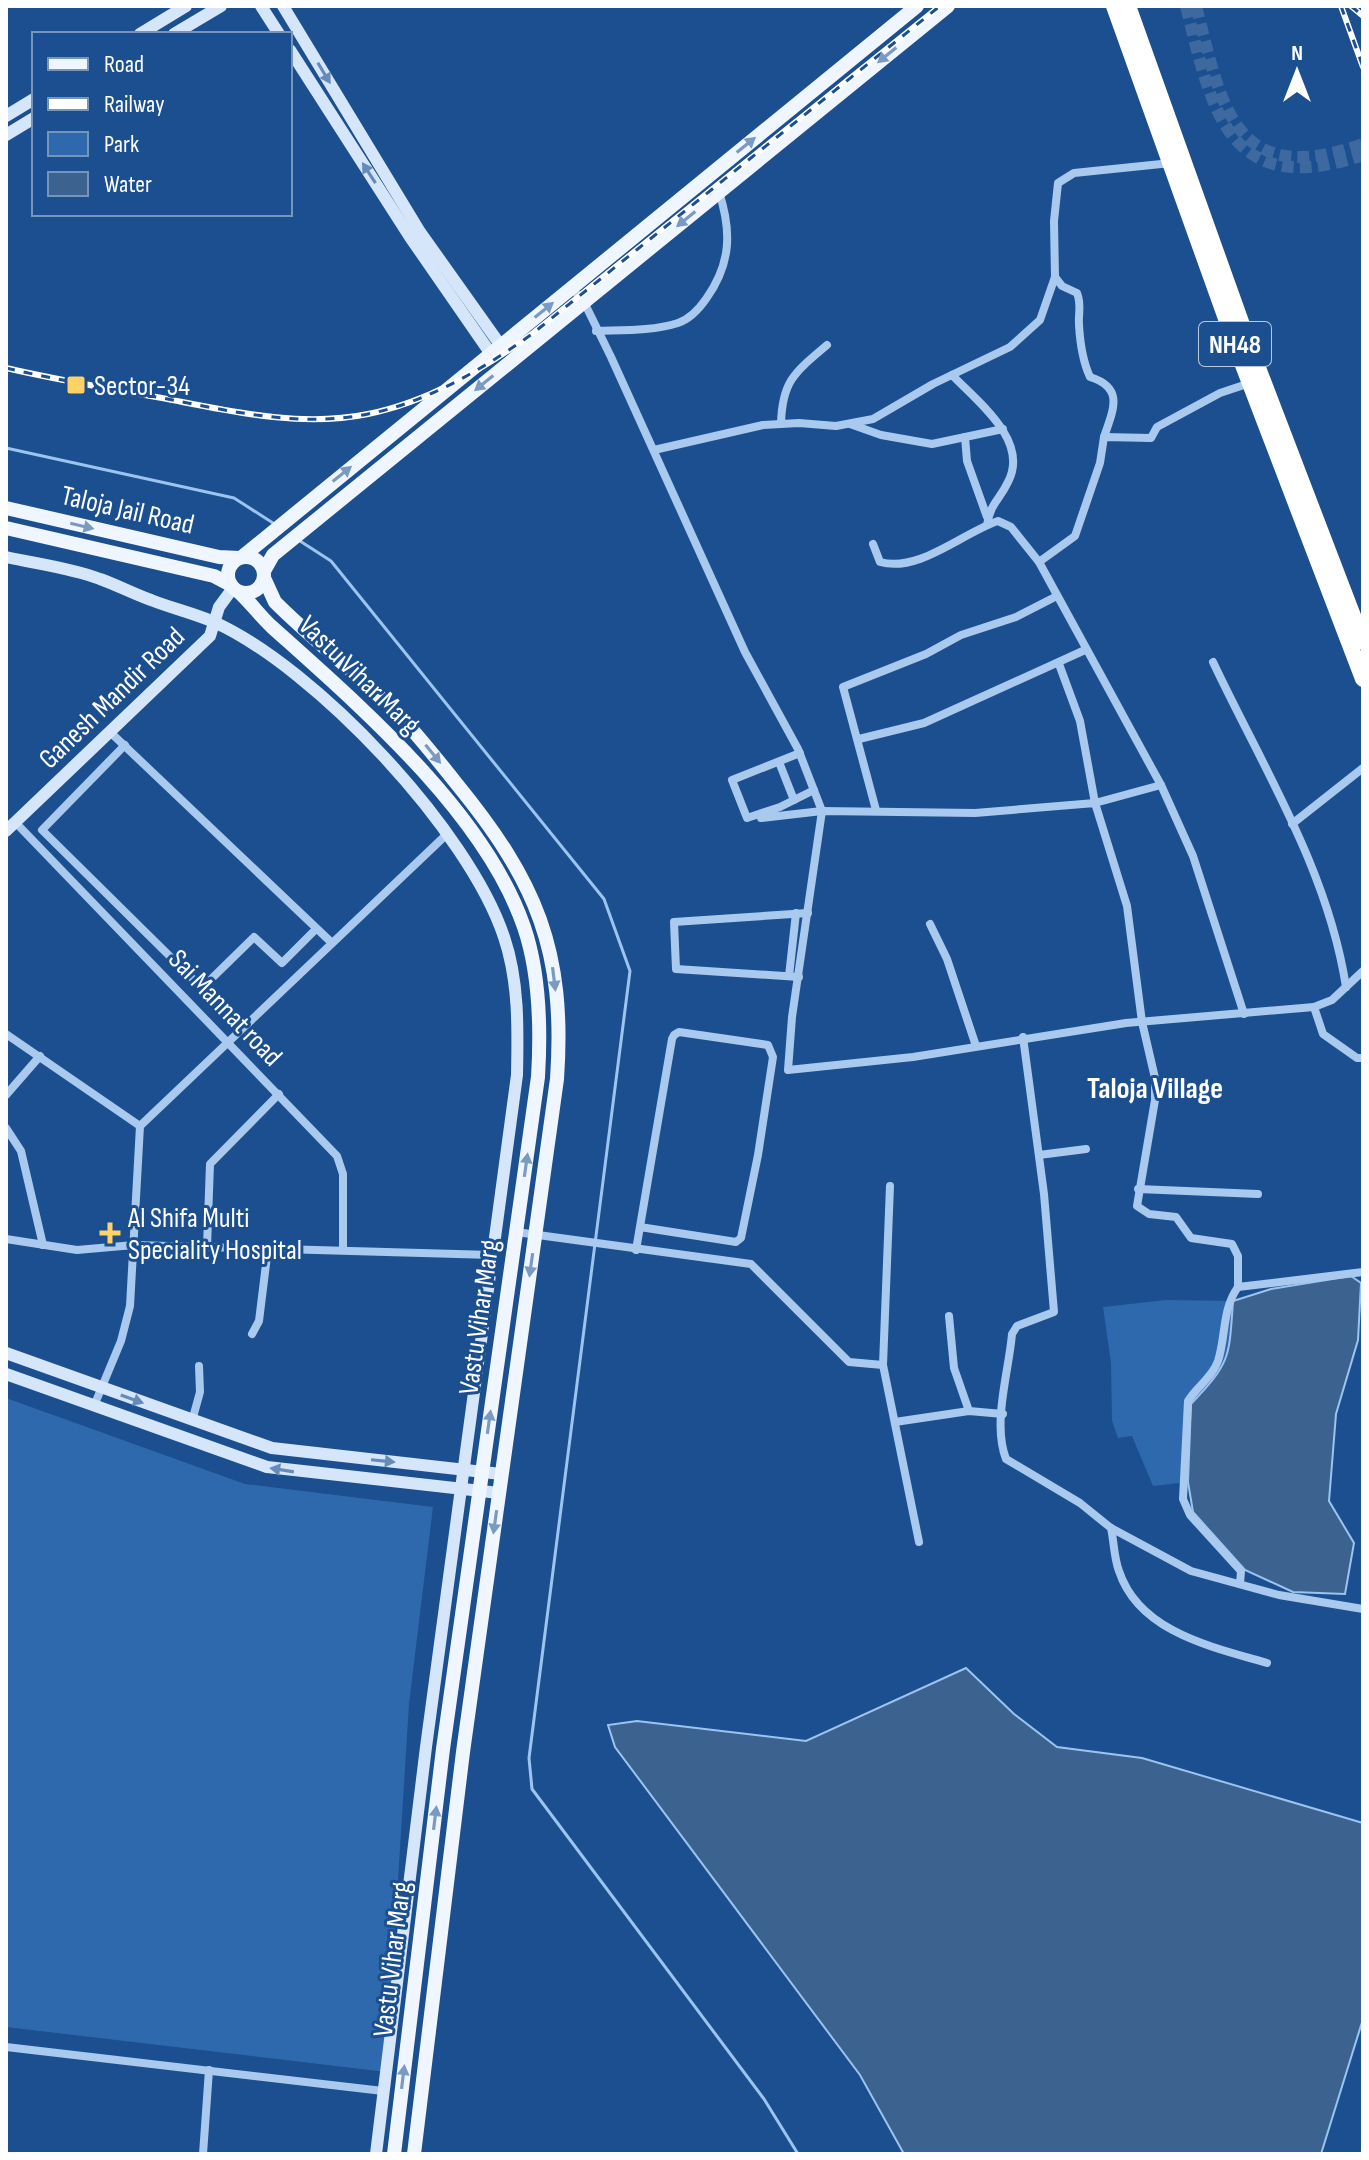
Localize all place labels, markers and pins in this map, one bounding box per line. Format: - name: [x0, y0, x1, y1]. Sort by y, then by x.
- place label: Sector-34: [94, 370, 190, 403]
- marker: Sector-34: [65, 374, 87, 396]
- place label: Al Shifa Multi Speciality Hospital: [127, 1202, 302, 1267]
- marker: Al Shifa Multi Speciality Hospital: [99, 1222, 121, 1244]

